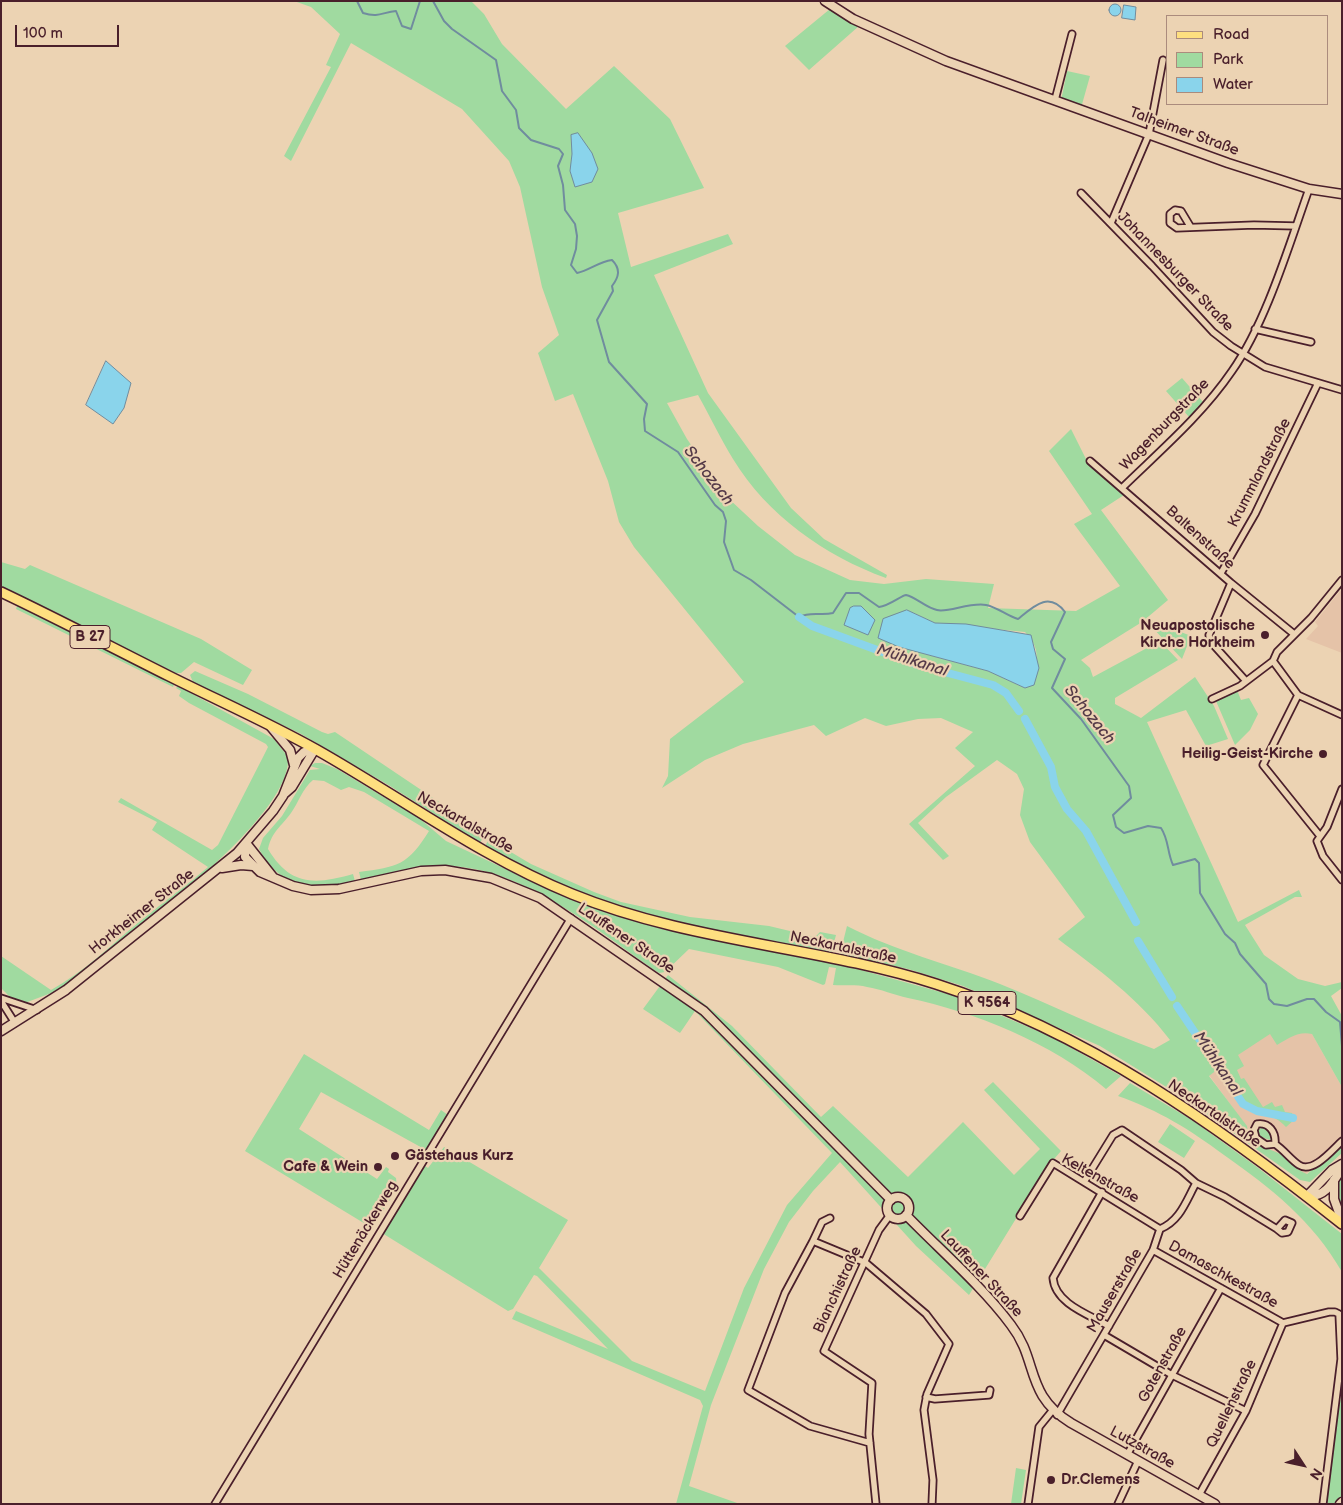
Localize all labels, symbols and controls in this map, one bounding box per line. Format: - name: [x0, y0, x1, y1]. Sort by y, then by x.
- scale bar: [18, 15, 121, 47]
- legend: [1166, 15, 1328, 105]
- text: 100 m: [23, 24, 63, 43]
- text: Road: [1213, 25, 1249, 44]
- text: Park: [1213, 50, 1243, 69]
- text: Water: [1213, 75, 1253, 94]
- street label: Talheimer Straße: [1127, 104, 1241, 160]
- street label: Johannesburger Straße: [1113, 208, 1237, 336]
- street label: Wagenburgstraße: [1117, 375, 1213, 475]
- street label: Krummlandstraße: [1225, 415, 1295, 531]
- water label: Schozach: [679, 442, 737, 510]
- street label: Baltenstraße: [1162, 502, 1238, 574]
- place label: Neuapostolische Kirche Horkheim: [1140, 617, 1255, 652]
- road number: B 27: [70, 626, 110, 649]
- marker: Neuapostolische Kirche Horkheim: [1259, 629, 1271, 641]
- water label: Mühlkanal: [874, 641, 950, 681]
- water label: Schozach: [1059, 682, 1119, 748]
- place label: Heilig-Geist-Kirche: [1181, 745, 1313, 763]
- marker: Heilig-Geist-Kirche: [1317, 748, 1329, 760]
- street label: Neckartalstraße: [414, 788, 516, 858]
- street label: Horkheimer Straße: [86, 865, 198, 959]
- street label: Lauffener Straße: [574, 900, 678, 978]
- street label: Neckartalstraße: [788, 928, 898, 968]
- road number: K 9564: [958, 991, 1016, 1014]
- water label: Mühlkanal: [1188, 1028, 1246, 1100]
- street label: Neckartalstraße: [1164, 1076, 1264, 1152]
- place label: Gästehaus Kurz: [405, 1147, 513, 1165]
- marker: Gästehaus Kurz: [389, 1150, 401, 1162]
- street label: Keltenstraße: [1058, 1150, 1142, 1208]
- place label: Cafe & Wein: [283, 1158, 368, 1176]
- marker: Cafe & Wein: [372, 1161, 384, 1173]
- street label: Hüttenäckerweg: [330, 1178, 402, 1282]
- street label: Lauffener Straße: [936, 1227, 1026, 1321]
- street label: Damaschkestraße: [1165, 1237, 1281, 1313]
- street label: Bianchistraße: [810, 1244, 866, 1336]
- street label: Mauserstraße: [1084, 1246, 1146, 1336]
- street label: Gotenstraße: [1135, 1324, 1191, 1406]
- street label: Quellenstraße: [1203, 1357, 1261, 1451]
- street label: Lutzstraße: [1106, 1423, 1178, 1473]
- north arrow: [1278, 1440, 1328, 1490]
- text: N: [1306, 1465, 1326, 1483]
- place label: Dr.Clemens: [1061, 1471, 1140, 1489]
- marker: Dr.Clemens: [1045, 1474, 1057, 1486]

